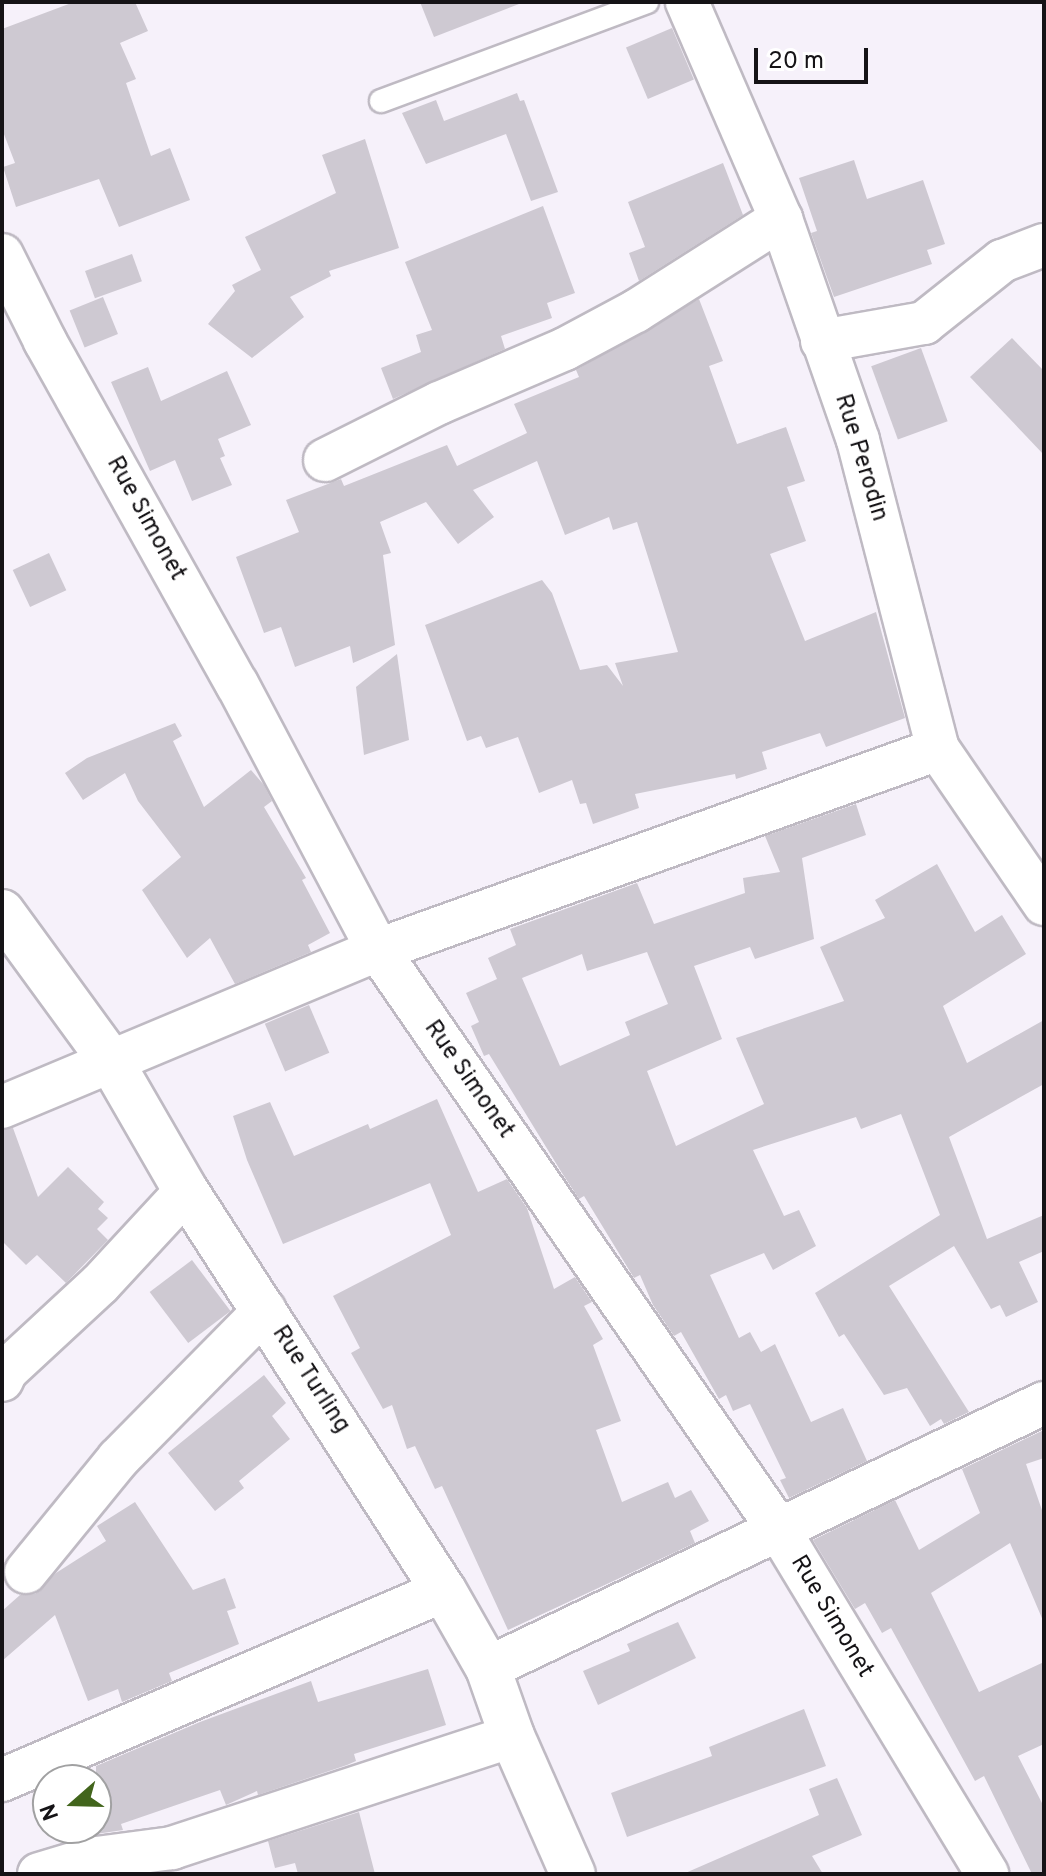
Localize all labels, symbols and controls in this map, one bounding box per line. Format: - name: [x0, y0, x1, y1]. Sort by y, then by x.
- scale bar: [758, 32, 872, 82]
- text: 20 m: [768, 47, 824, 77]
- street label: Rue Perodin: [827, 391, 893, 525]
- street label: Rue Simonet: [99, 452, 191, 586]
- street label: Rue Simonet: [417, 1015, 519, 1145]
- street label: Rue Turling: [264, 1320, 356, 1440]
- street label: Rue Simonet: [783, 1551, 879, 1683]
- north arrow: [32, 1764, 112, 1844]
- text: N: [35, 1800, 66, 1824]

